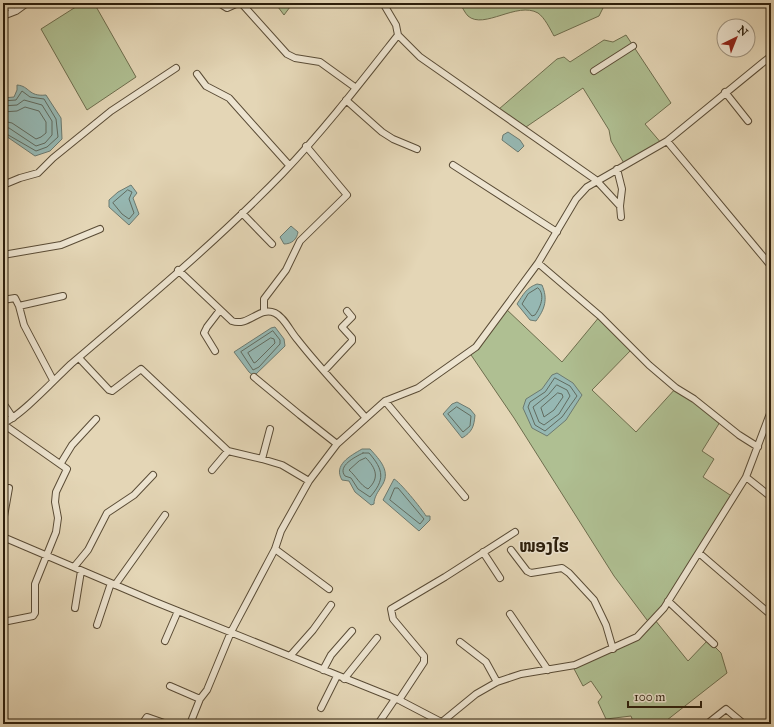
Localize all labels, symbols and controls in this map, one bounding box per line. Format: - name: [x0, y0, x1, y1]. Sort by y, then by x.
- north arrow: [716, 18, 756, 58]
- text: N: [735, 23, 751, 39]
- district label: ໜອງໄຮ: [519, 536, 569, 557]
- scale bar: [628, 683, 701, 709]
- text: 100 m: [634, 690, 665, 704]

